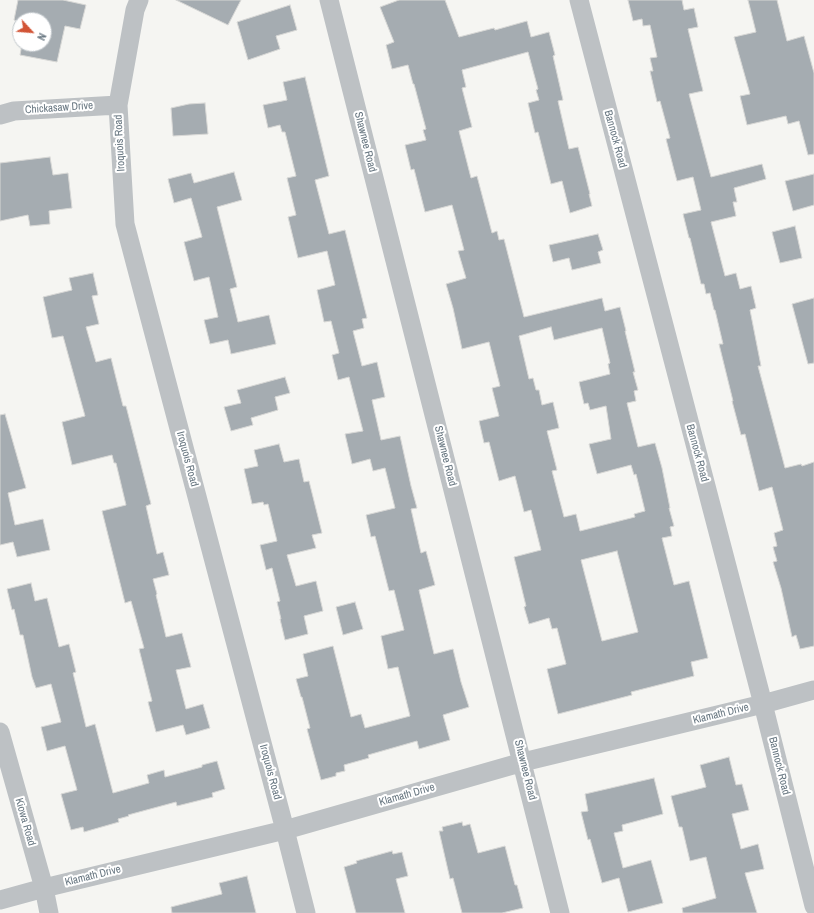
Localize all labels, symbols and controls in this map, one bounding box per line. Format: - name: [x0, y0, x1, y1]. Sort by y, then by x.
- north arrow: [12, 12, 52, 52]
- text: N: [34, 31, 50, 43]
- street label: Chickasaw Drive: [25, 99, 93, 117]
- street label: Bannock Road: [601, 109, 629, 169]
- street label: Shawnee Road: [351, 110, 379, 174]
- street label: Iroquois Road: [112, 114, 128, 172]
- street label: Bannock Road: [683, 423, 711, 483]
- street label: Shawnee Road: [431, 424, 459, 488]
- street label: Iroquois Road: [173, 430, 201, 488]
- street label: Klamath Drive: [692, 701, 750, 727]
- street label: Bannock Road: [765, 736, 793, 796]
- street label: Shawnee Road: [511, 738, 539, 802]
- street label: Iroquois Road: [256, 743, 284, 801]
- street label: Klamath Drive: [378, 781, 436, 809]
- street label: Kiowa Road: [12, 797, 38, 847]
- street label: Klamath Drive: [64, 863, 122, 889]

